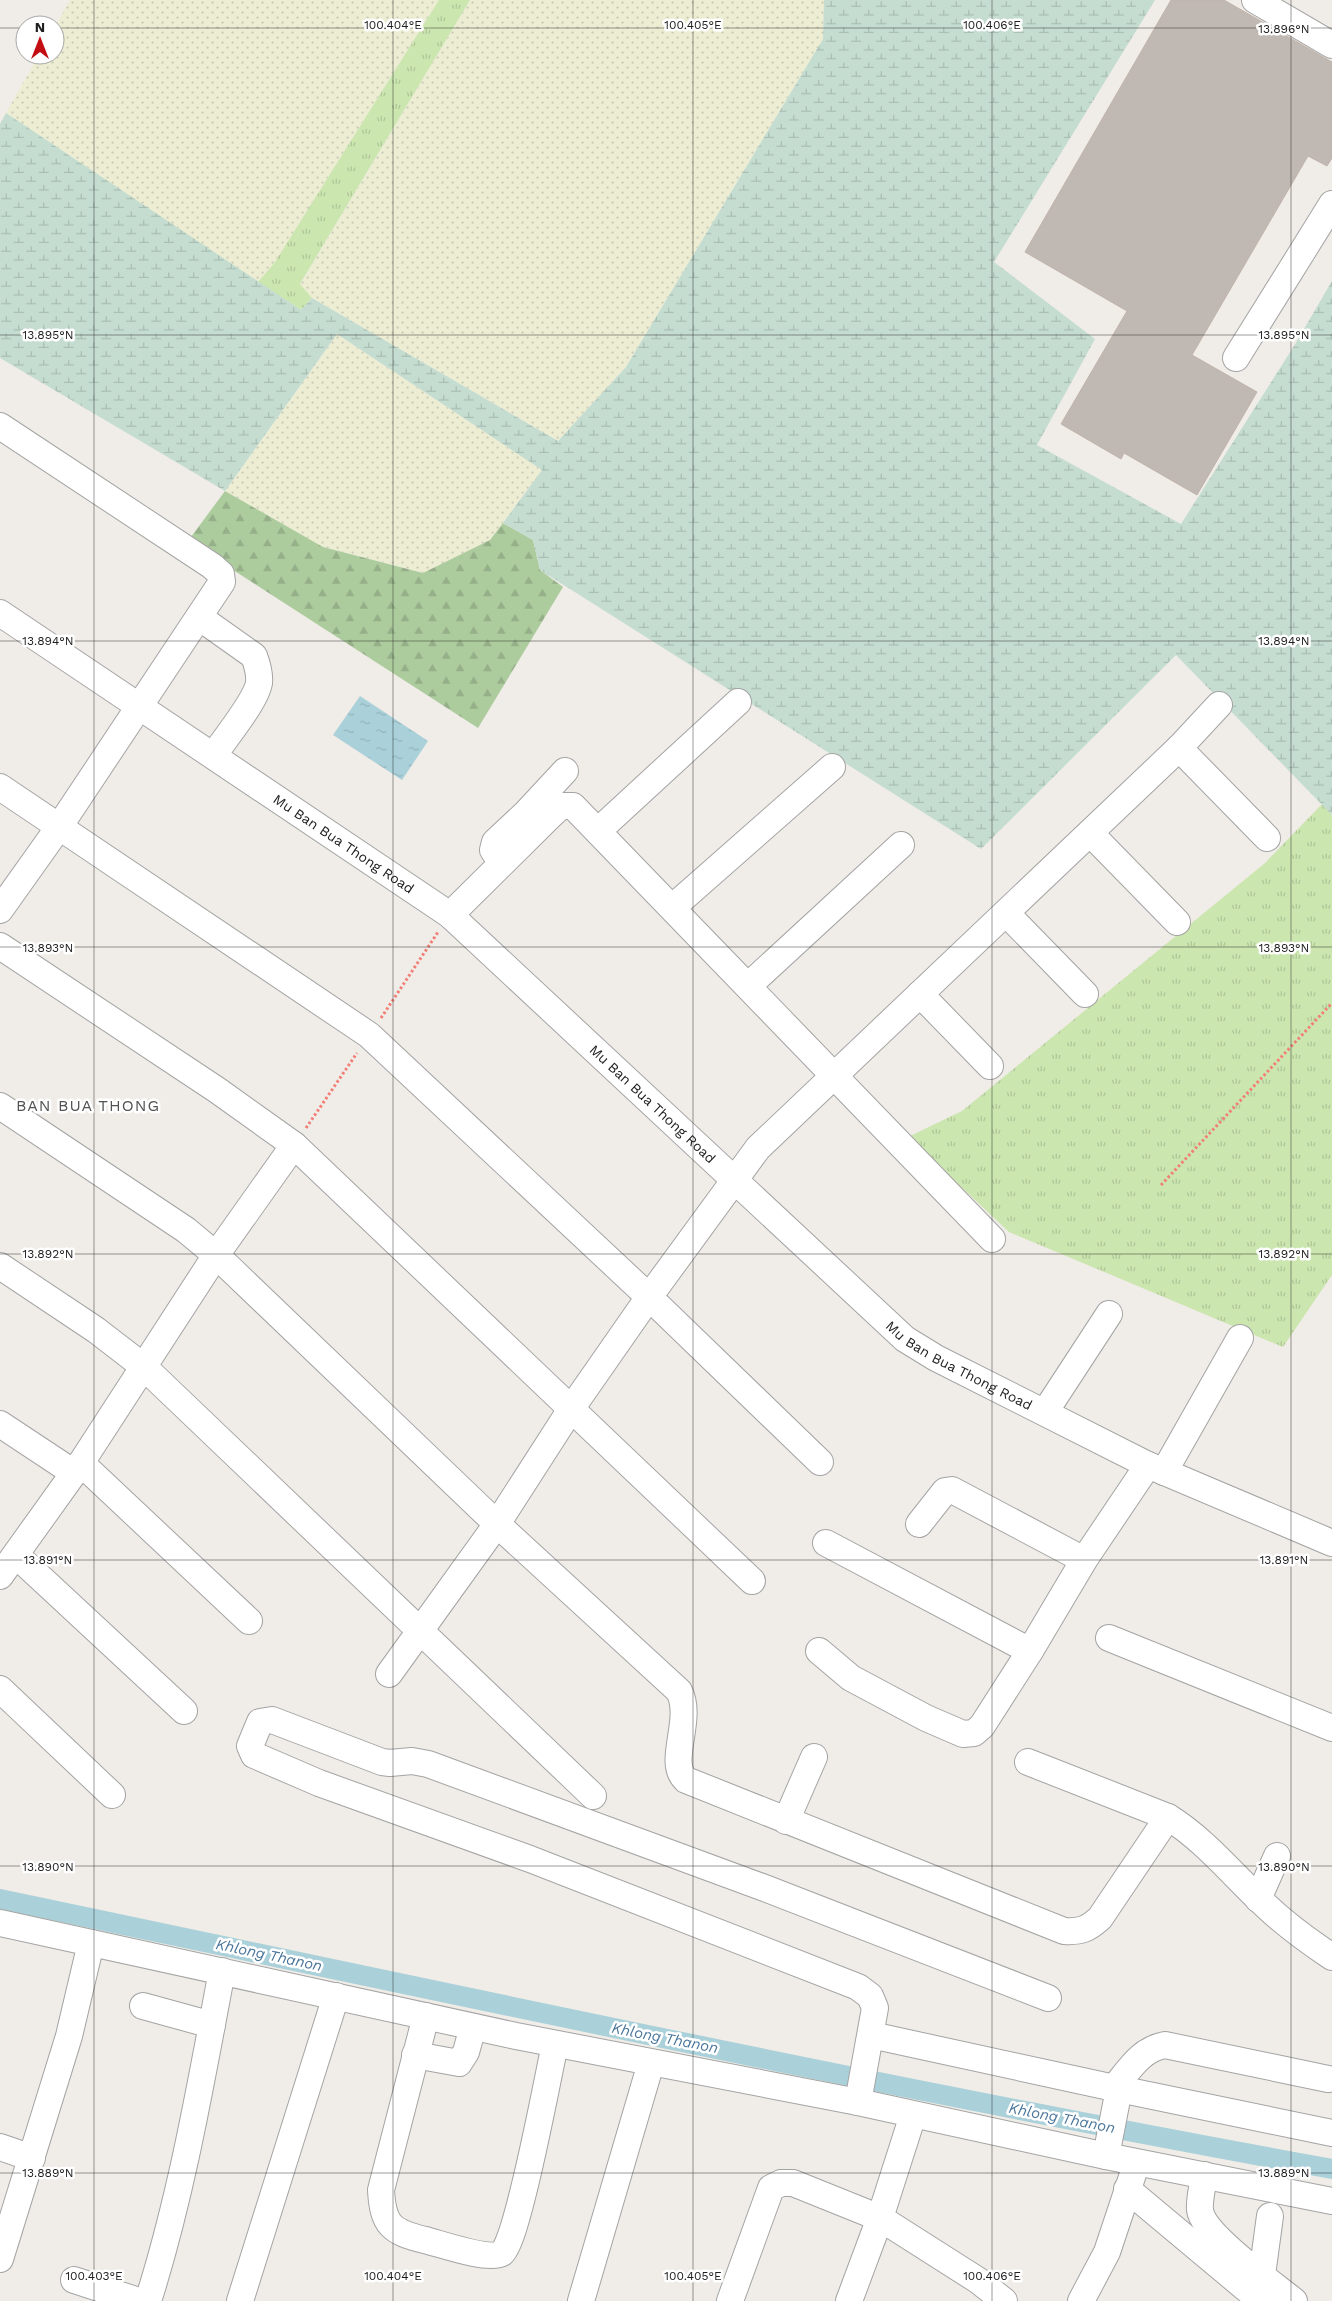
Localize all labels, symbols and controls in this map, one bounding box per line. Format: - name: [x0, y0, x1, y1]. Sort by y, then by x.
- north arrow: [15, 15, 65, 65]
- text: 100.404°E: [364, 18, 422, 32]
- text: 100.405°E: [664, 18, 722, 32]
- text: 100.406°E: [963, 18, 1021, 32]
- text: N: [35, 19, 45, 35]
- text: 13.896°N: [1258, 22, 1310, 36]
- text: 13.895°N: [23, 328, 73, 342]
- text: 13.895°N: [1259, 328, 1309, 342]
- text: 13.894°N: [22, 634, 74, 648]
- text: 13.894°N: [1258, 634, 1310, 648]
- street label: Mu Ban Bua Thong Road: [270, 791, 417, 897]
- text: 13.893°N: [23, 941, 73, 955]
- text: 13.893°N: [1259, 941, 1309, 955]
- street label: Mu Ban Bua Thong Road: [587, 1041, 719, 1166]
- district label: BAN BUA THONG: [16, 1096, 160, 1115]
- text: 13.892°N: [23, 1247, 74, 1261]
- text: 13.892°N: [1259, 1247, 1310, 1261]
- street label: Mu Ban Bua Thong Road: [883, 1318, 1035, 1413]
- text: 13.891°N: [24, 1553, 72, 1567]
- text: 13.891°N: [1260, 1553, 1308, 1567]
- text: 13.890°N: [22, 1860, 74, 1874]
- text: 13.890°N: [1258, 1860, 1310, 1874]
- water label: Khlong Thanon: [214, 1935, 324, 1975]
- water label: Khlong Thanon: [610, 2019, 720, 2057]
- water label: Khlong Thanon: [1007, 2099, 1117, 2137]
- text: 13.889°N: [22, 2166, 74, 2180]
- text: 13.889°N: [1258, 2166, 1310, 2180]
- text: 100.403°E: [65, 2269, 123, 2283]
- text: 100.404°E: [364, 2269, 422, 2283]
- text: 100.405°E: [664, 2269, 722, 2283]
- text: 100.406°E: [963, 2269, 1021, 2283]

